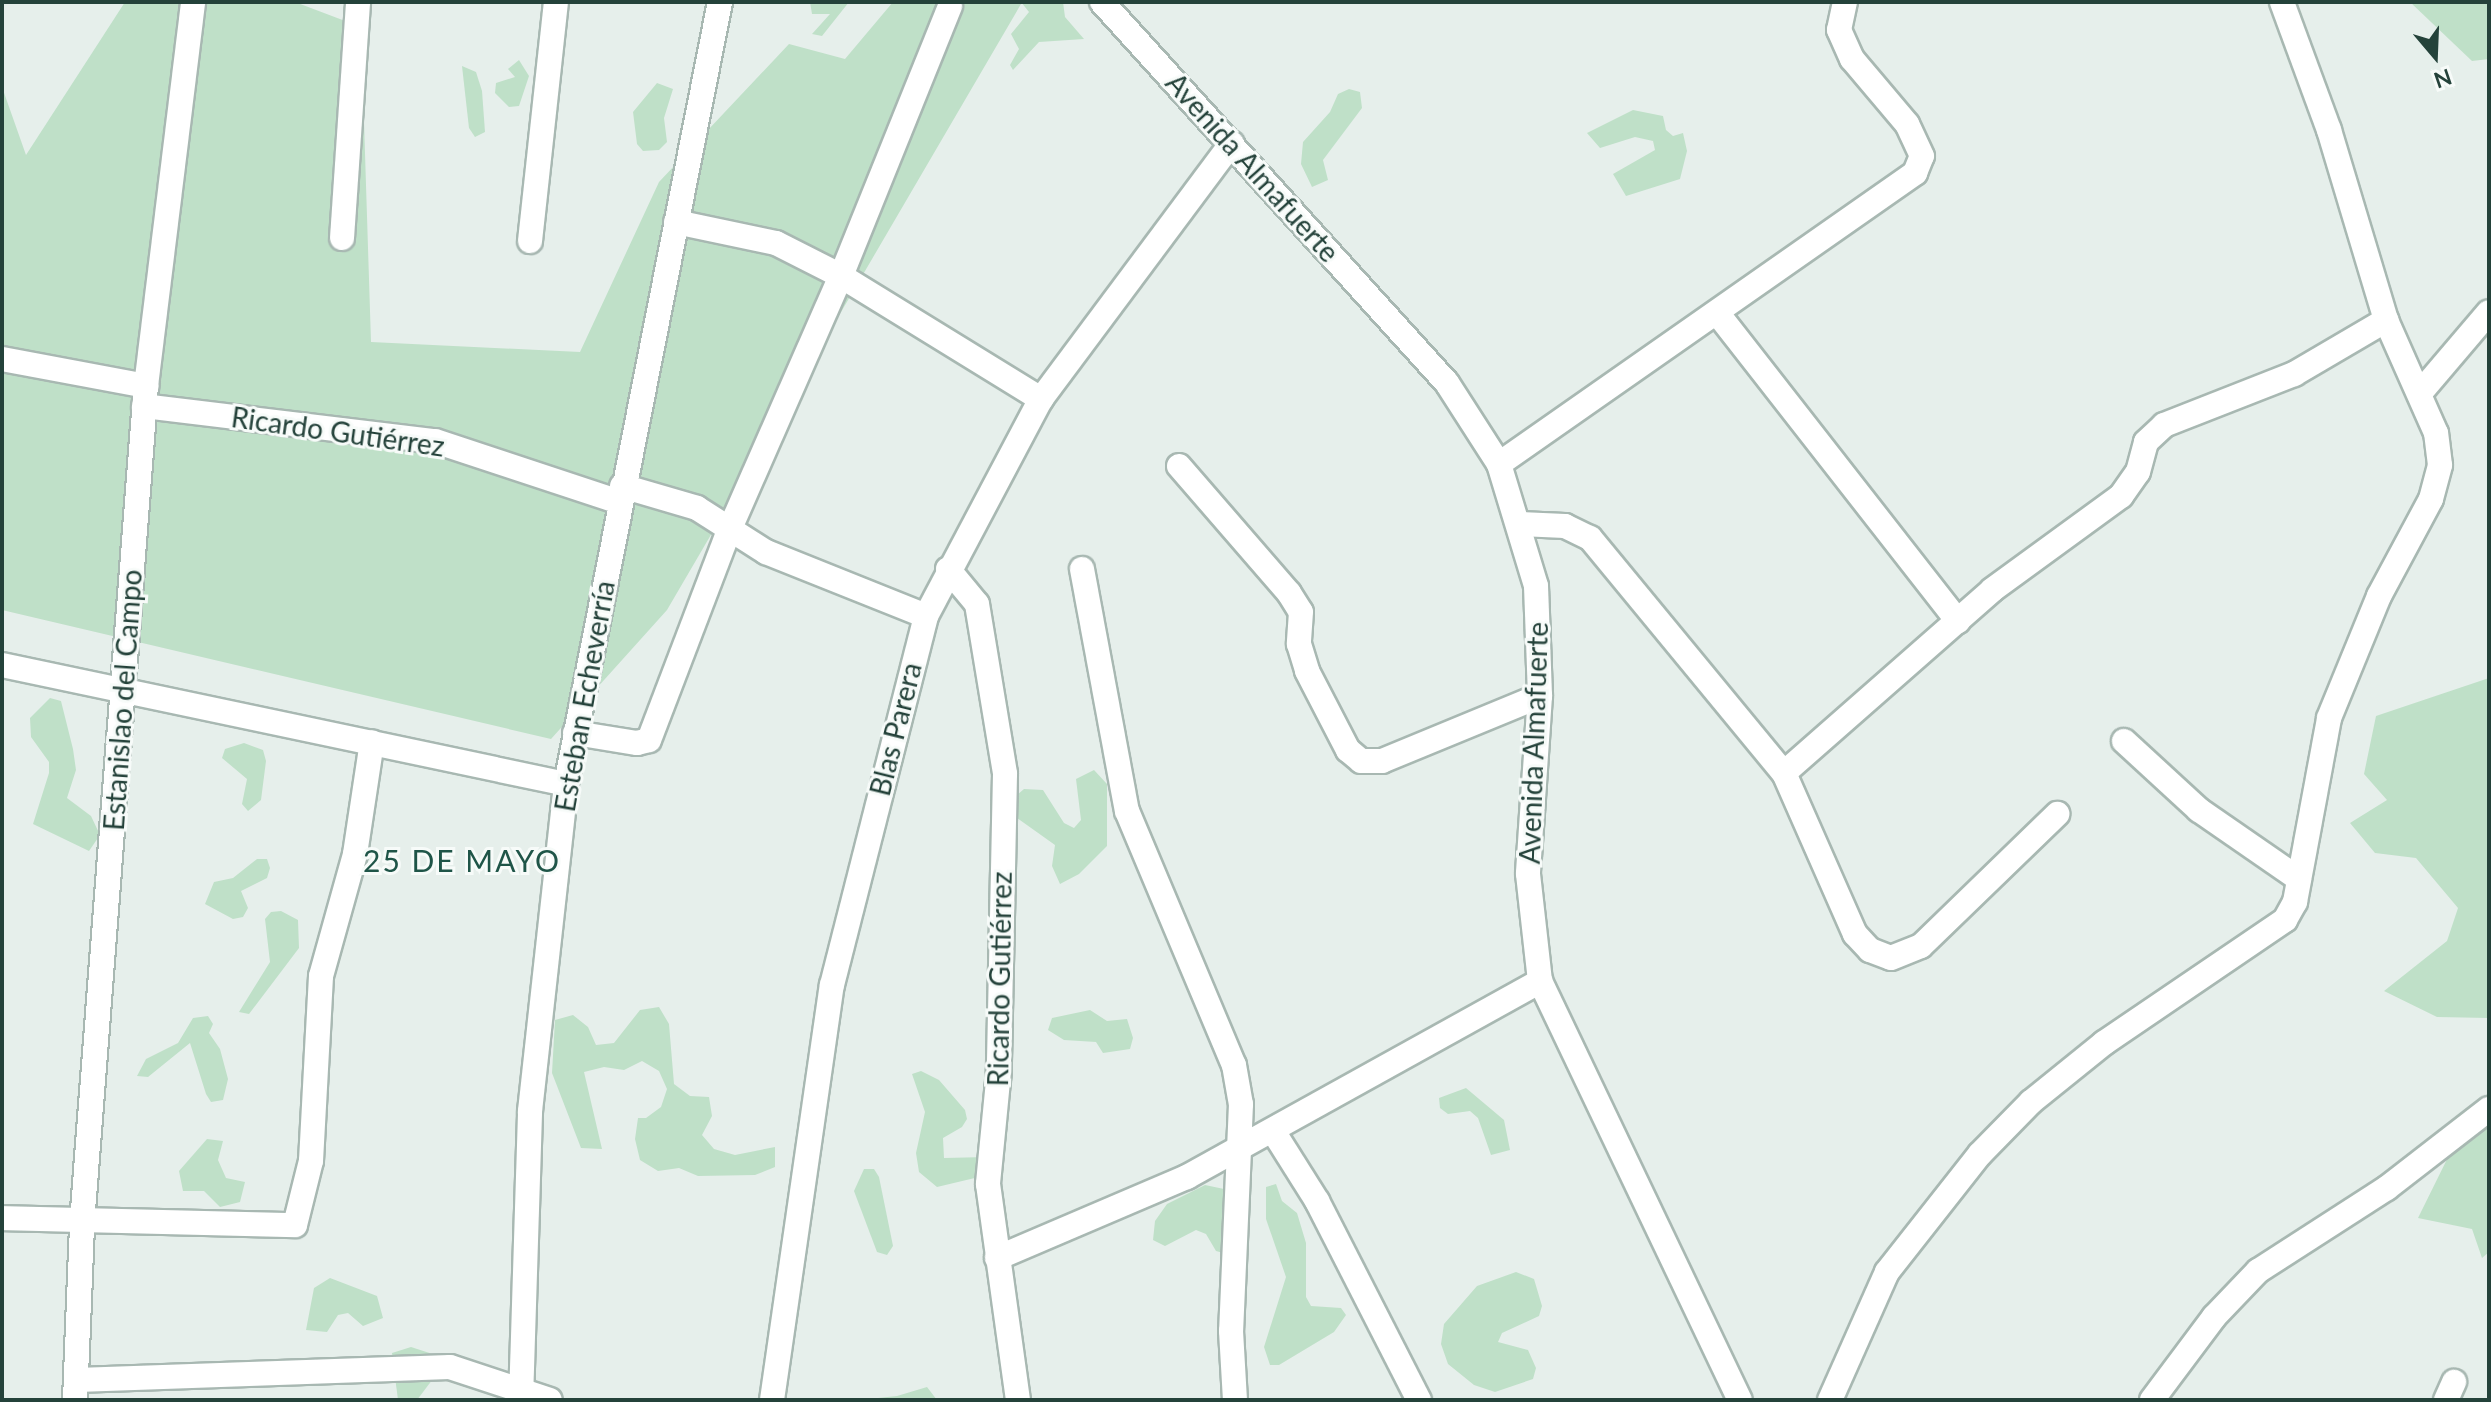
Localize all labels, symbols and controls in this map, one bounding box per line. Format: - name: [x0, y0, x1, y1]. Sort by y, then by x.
- north arrow: [2395, 16, 2475, 96]
- text: N: [2431, 64, 2455, 95]
- street label: Avenida Almafuerte: [1159, 65, 1347, 269]
- street label: Ricardo Gutiérrez: [229, 399, 447, 463]
- street label: Estanislao del Campo: [96, 568, 148, 832]
- street label: Esteban Echeverría: [547, 578, 621, 814]
- street label: Avenida Almafuerte: [1512, 621, 1554, 865]
- street label: Blas Parera: [862, 659, 928, 799]
- district label: 25 DE MAYO: [363, 842, 561, 878]
- street label: Ricardo Gutiérrez: [980, 871, 1018, 1087]

